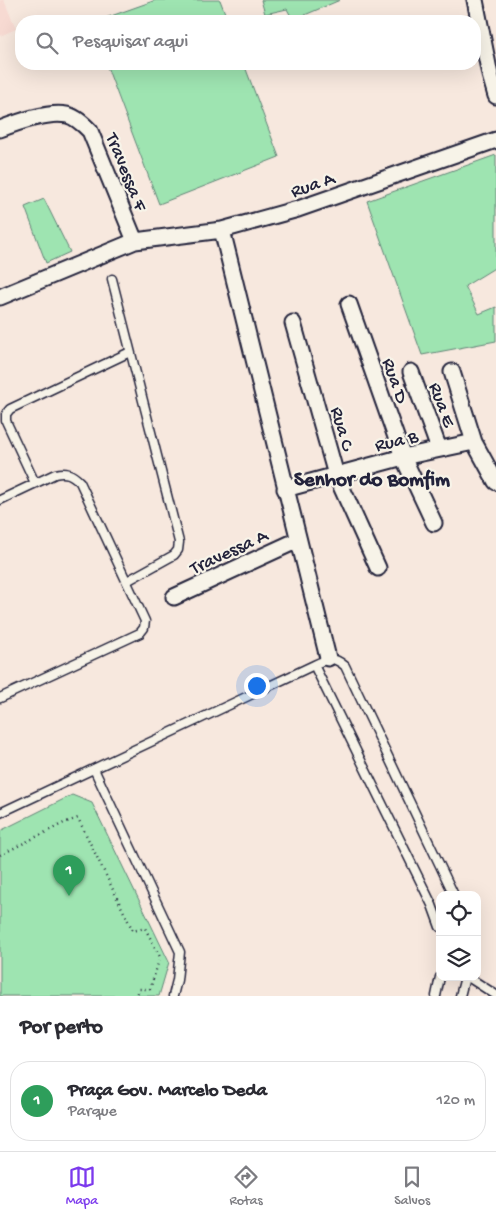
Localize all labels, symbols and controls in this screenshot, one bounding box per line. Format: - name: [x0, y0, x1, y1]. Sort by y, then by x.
- search box: [15, 15, 481, 70]
- icon: search: [33, 29, 61, 57]
- text: Pesquisar aqui: [73, 31, 188, 54]
- street label: Travessa F: [98, 129, 151, 216]
- street label: Rua A: [288, 168, 340, 205]
- street label: Rua D: [375, 356, 412, 407]
- street label: Rua E: [422, 380, 460, 432]
- street label: Rua C: [323, 405, 358, 455]
- street label: Rua B: [373, 426, 422, 459]
- district label: Senhor do Bomfim: [294, 469, 450, 494]
- street label: Travessa A: [186, 524, 274, 582]
- your location: [244, 673, 270, 699]
- pin: 1: [53, 855, 85, 896]
- map controls: [436, 891, 481, 981]
- button: locate: [436, 891, 481, 936]
- button: layers: [436, 936, 481, 981]
- text: Por perto: [20, 1016, 103, 1041]
- text: Praça Gov. Marcelo Deda: [68, 1080, 267, 1103]
- text: 1: [34, 1092, 40, 1111]
- text: 120 m: [436, 1092, 475, 1111]
- text: Parque: [68, 1103, 117, 1122]
- tab: Mapa: [66, 1163, 98, 1210]
- tab: Rotas: [229, 1163, 263, 1210]
- tab: Salvos: [394, 1163, 430, 1210]

